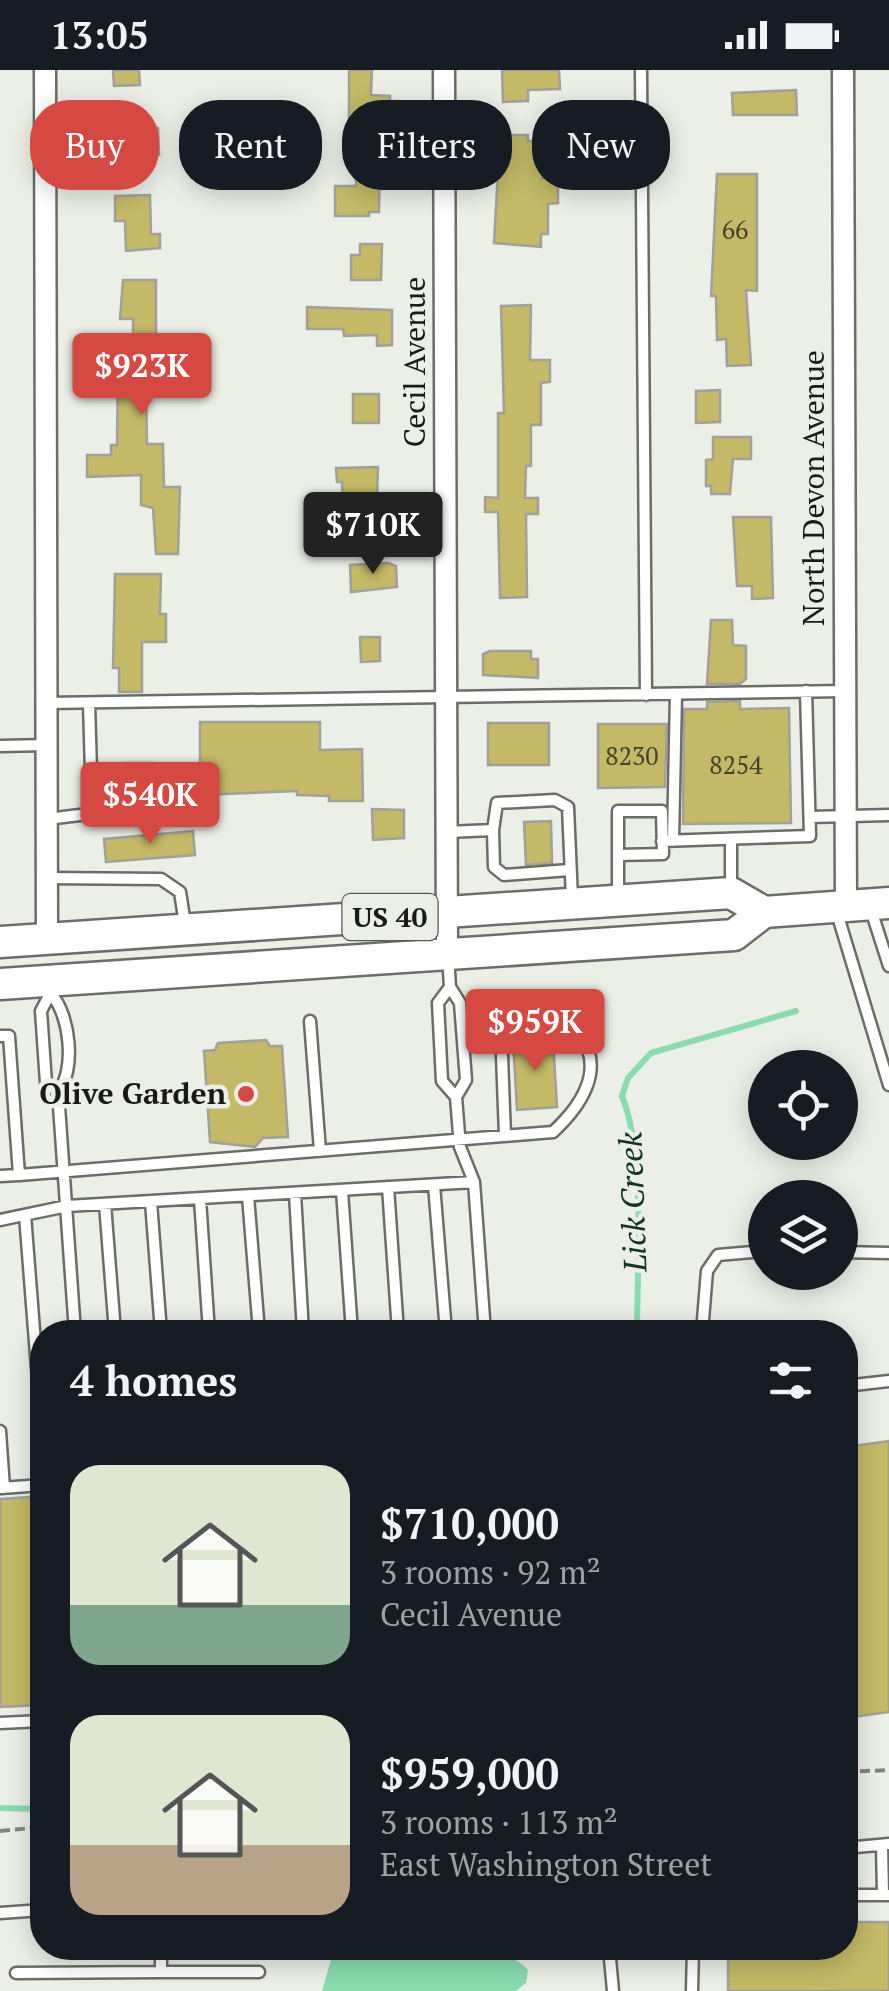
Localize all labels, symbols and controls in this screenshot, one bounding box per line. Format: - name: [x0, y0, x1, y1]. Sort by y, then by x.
- text: 13:05: [50, 10, 149, 60]
- chip: Buy: [30, 100, 159, 190]
- chip: Rent: [179, 100, 322, 190]
- chip: Filters: [342, 100, 512, 190]
- chip: New: [532, 100, 670, 190]
- house number: 66: [722, 213, 748, 246]
- street label: Cecil Avenue: [394, 277, 434, 447]
- pin: $923K: [72, 333, 212, 418]
- text: $923K: [94, 344, 190, 386]
- street label: North Devon Avenue: [793, 350, 833, 626]
- pin: $710K: [303, 492, 443, 577]
- text: $710K: [325, 503, 421, 545]
- house number: 8230: [605, 739, 659, 772]
- house number: 8254: [709, 748, 763, 781]
- pin: $540K: [80, 762, 220, 847]
- text: $540K: [102, 773, 198, 815]
- road number: US 40: [342, 894, 438, 940]
- pin: $959K: [465, 989, 605, 1074]
- text: $959K: [487, 1000, 583, 1042]
- map controls: [748, 1050, 858, 1290]
- button: locate: [748, 1050, 858, 1160]
- place label: Olive Garden: [39, 1073, 226, 1113]
- marker: Olive Garden: [235, 1083, 257, 1105]
- water label: Lick Creek: [609, 1131, 655, 1274]
- button: layers: [748, 1180, 858, 1290]
- text: 4 homes: [70, 1352, 237, 1408]
- icon: filters: [763, 1353, 818, 1408]
- text: $710,000: [380, 1495, 559, 1551]
- icon: home: [150, 1505, 270, 1625]
- text: 3 rooms · 92 m²: [380, 1551, 601, 1593]
- text: Cecil Avenue: [380, 1593, 562, 1635]
- text: $959,000: [380, 1745, 559, 1801]
- icon: home: [150, 1755, 270, 1875]
- text: 3 rooms · 113 m²: [380, 1801, 618, 1843]
- text: East Washington Street: [380, 1843, 712, 1885]

